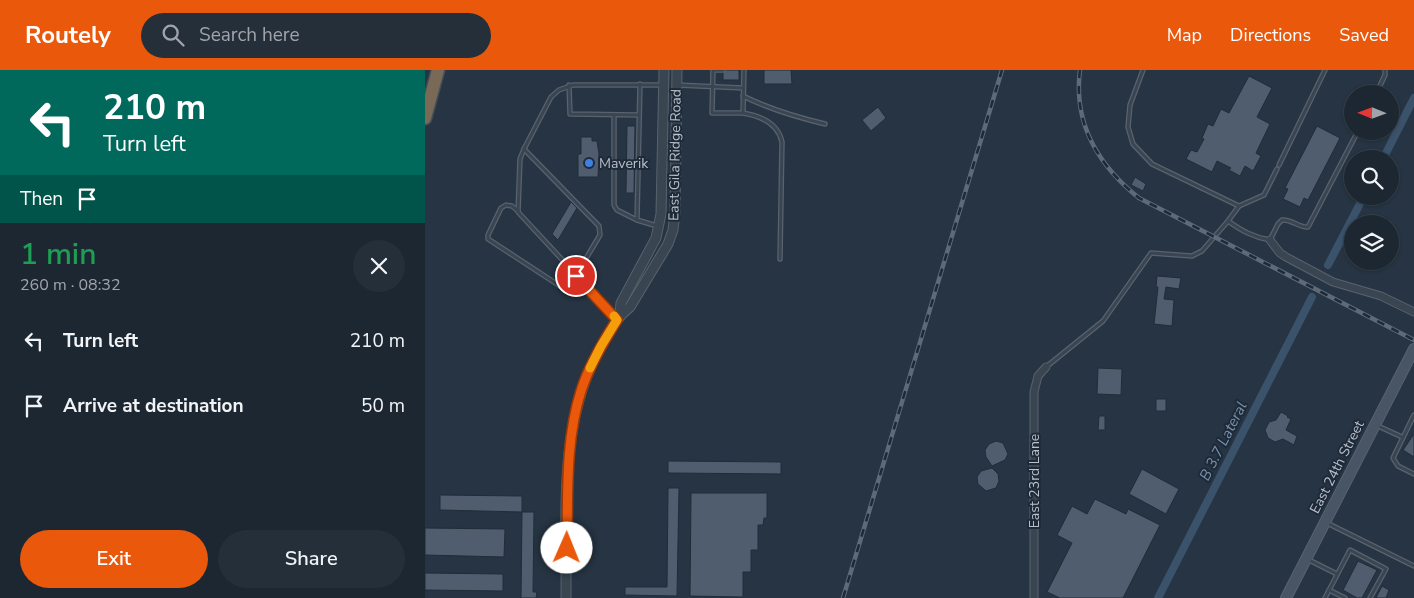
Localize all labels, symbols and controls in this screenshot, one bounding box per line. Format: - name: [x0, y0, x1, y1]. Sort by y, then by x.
- search box: [141, 13, 491, 58]
- text: Routely: [25, 19, 111, 51]
- icon: search: [159, 21, 187, 49]
- text: Search here: [199, 22, 300, 48]
- text: Map: [1167, 23, 1202, 47]
- text: Directions: [1230, 23, 1311, 47]
- text: Saved: [1339, 23, 1389, 47]
- text: 210 m: [103, 84, 206, 131]
- north arrow: [1344, 85, 1399, 140]
- map controls: [1344, 85, 1399, 270]
- street label: East Gila Ridge Road: [664, 89, 686, 221]
- icon: left: [20, 90, 85, 155]
- text: Turn left: [103, 129, 186, 159]
- button: search: [1344, 150, 1399, 205]
- place label: Maverik: [599, 154, 649, 173]
- marker: Maverik: [583, 157, 595, 169]
- icon: arrive: [73, 185, 101, 213]
- text: Then: [20, 186, 63, 212]
- button: layers: [1344, 215, 1399, 270]
- text: 1 min: [20, 234, 96, 275]
- button: close: [353, 240, 405, 292]
- pin: [555, 255, 597, 297]
- icon: arrive: [562, 262, 590, 290]
- text: 260 m · 08:32: [20, 274, 121, 296]
- icon: left: [20, 327, 48, 355]
- text: Turn left: [63, 328, 138, 354]
- text: 210 m: [350, 328, 405, 354]
- icon: arrive: [20, 392, 48, 420]
- text: Arrive at destination: [63, 393, 244, 419]
- text: 50 m: [361, 393, 405, 419]
- water label: B 3.7 Lateral: [1195, 398, 1251, 484]
- street label: East 24th Street: [1305, 417, 1369, 517]
- street label: East 23rd Lane: [1025, 434, 1044, 528]
- position arrow: [540, 521, 592, 573]
- button: Exit: [20, 530, 208, 588]
- button: Share: [218, 530, 405, 588]

